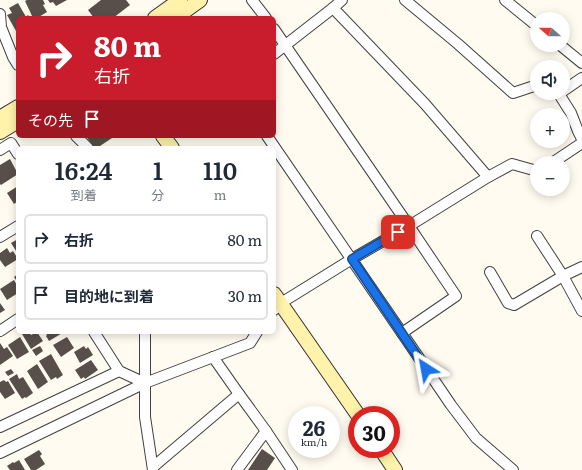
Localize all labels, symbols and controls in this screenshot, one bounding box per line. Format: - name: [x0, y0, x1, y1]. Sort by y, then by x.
- north arrow: [530, 12, 570, 52]
- map controls: [530, 12, 570, 196]
- text: 80 m: [94, 24, 161, 66]
- icon: right: [28, 32, 80, 84]
- button: sound: [530, 60, 570, 100]
- text: 右折: [94, 62, 130, 89]
- text: その先: [28, 108, 73, 131]
- icon: arrive: [81, 108, 103, 130]
- button: +: [530, 108, 570, 148]
- text: 16:24: [55, 152, 113, 187]
- text: 1: [153, 152, 163, 187]
- text: 110: [203, 152, 237, 187]
- button: −: [530, 156, 570, 196]
- text: 到着: [71, 185, 97, 204]
- text: 分: [151, 185, 164, 204]
- text: m: [214, 185, 226, 204]
- pin: [381, 215, 415, 249]
- icon: arrive: [387, 221, 409, 243]
- icon: right: [30, 228, 52, 250]
- text: 右折: [64, 228, 94, 251]
- text: 80 m: [228, 228, 262, 251]
- icon: arrive: [30, 284, 52, 306]
- text: 目的地に到着: [64, 284, 154, 307]
- text: 30 m: [228, 284, 262, 307]
- position arrow: [405, 348, 447, 390]
- speed limit sign: 30: [348, 406, 400, 458]
- text: 26: [303, 412, 325, 442]
- text: km/h: [301, 434, 327, 449]

